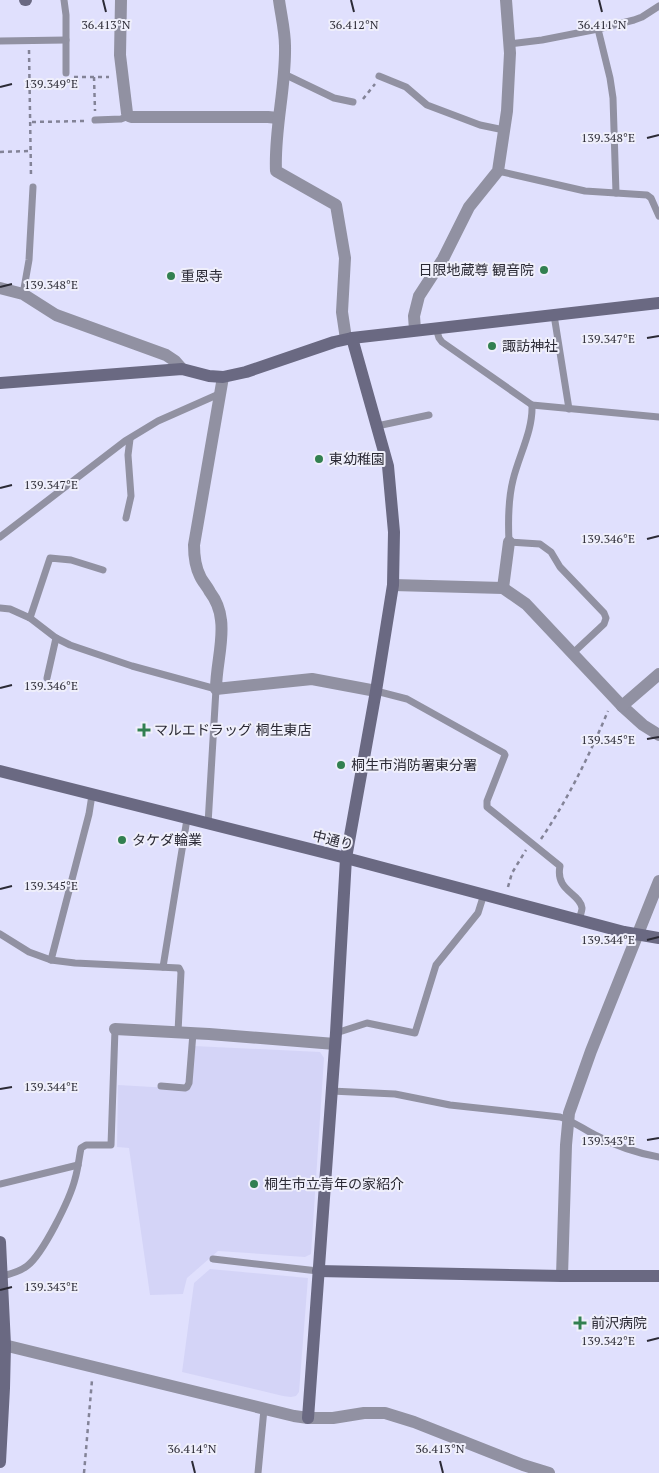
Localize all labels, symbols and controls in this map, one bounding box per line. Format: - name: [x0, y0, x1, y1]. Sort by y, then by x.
- text: 36.413°N: [81, 17, 131, 32]
- text: 36.412°N: [329, 17, 379, 32]
- text: 36.411°N: [577, 17, 627, 32]
- text: 139.349°E: [24, 76, 78, 91]
- text: 139.348°E: [581, 130, 635, 145]
- place label: 日限地蔵尊 観音院: [419, 260, 534, 279]
- marker: 日限地蔵尊 観音院: [538, 264, 550, 276]
- place label: 重恩寺: [181, 266, 223, 285]
- marker: 重恩寺: [165, 270, 177, 282]
- text: 139.348°E: [24, 277, 78, 292]
- text: 139.347°E: [581, 331, 635, 346]
- place label: 諏訪神社: [502, 336, 558, 355]
- marker: 諏訪神社: [486, 340, 498, 352]
- place label: 東幼稚園: [329, 449, 385, 468]
- marker: 東幼稚園: [313, 453, 325, 465]
- text: 139.347°E: [24, 477, 78, 492]
- text: 139.346°E: [581, 531, 635, 546]
- text: 139.346°E: [24, 678, 78, 693]
- place label: マルエドラッグ 桐生東店: [154, 720, 311, 739]
- marker: マルエドラッグ 桐生東店: [138, 724, 150, 736]
- text: 139.345°E: [581, 732, 635, 747]
- place label: 桐生市消防署東分署: [351, 755, 477, 774]
- marker: 桐生市消防署東分署: [335, 759, 347, 771]
- street label: 中通り: [310, 825, 356, 854]
- place label: タケダ輪業: [132, 830, 202, 849]
- marker: タケダ輪業: [116, 834, 128, 846]
- text: 139.345°E: [24, 878, 78, 893]
- text: 139.344°E: [581, 932, 635, 947]
- text: 139.344°E: [24, 1079, 78, 1094]
- text: 139.343°E: [581, 1133, 635, 1148]
- place label: 桐生市立青年の家紹介: [264, 1174, 404, 1193]
- marker: 桐生市立青年の家紹介: [248, 1178, 260, 1190]
- text: 139.343°E: [24, 1279, 78, 1294]
- place label: 前沢病院: [591, 1313, 647, 1332]
- marker: 前沢病院: [573, 1316, 587, 1330]
- text: 139.342°E: [581, 1333, 635, 1348]
- text: 36.414°N: [167, 1441, 217, 1456]
- text: 36.413°N: [415, 1441, 465, 1456]

